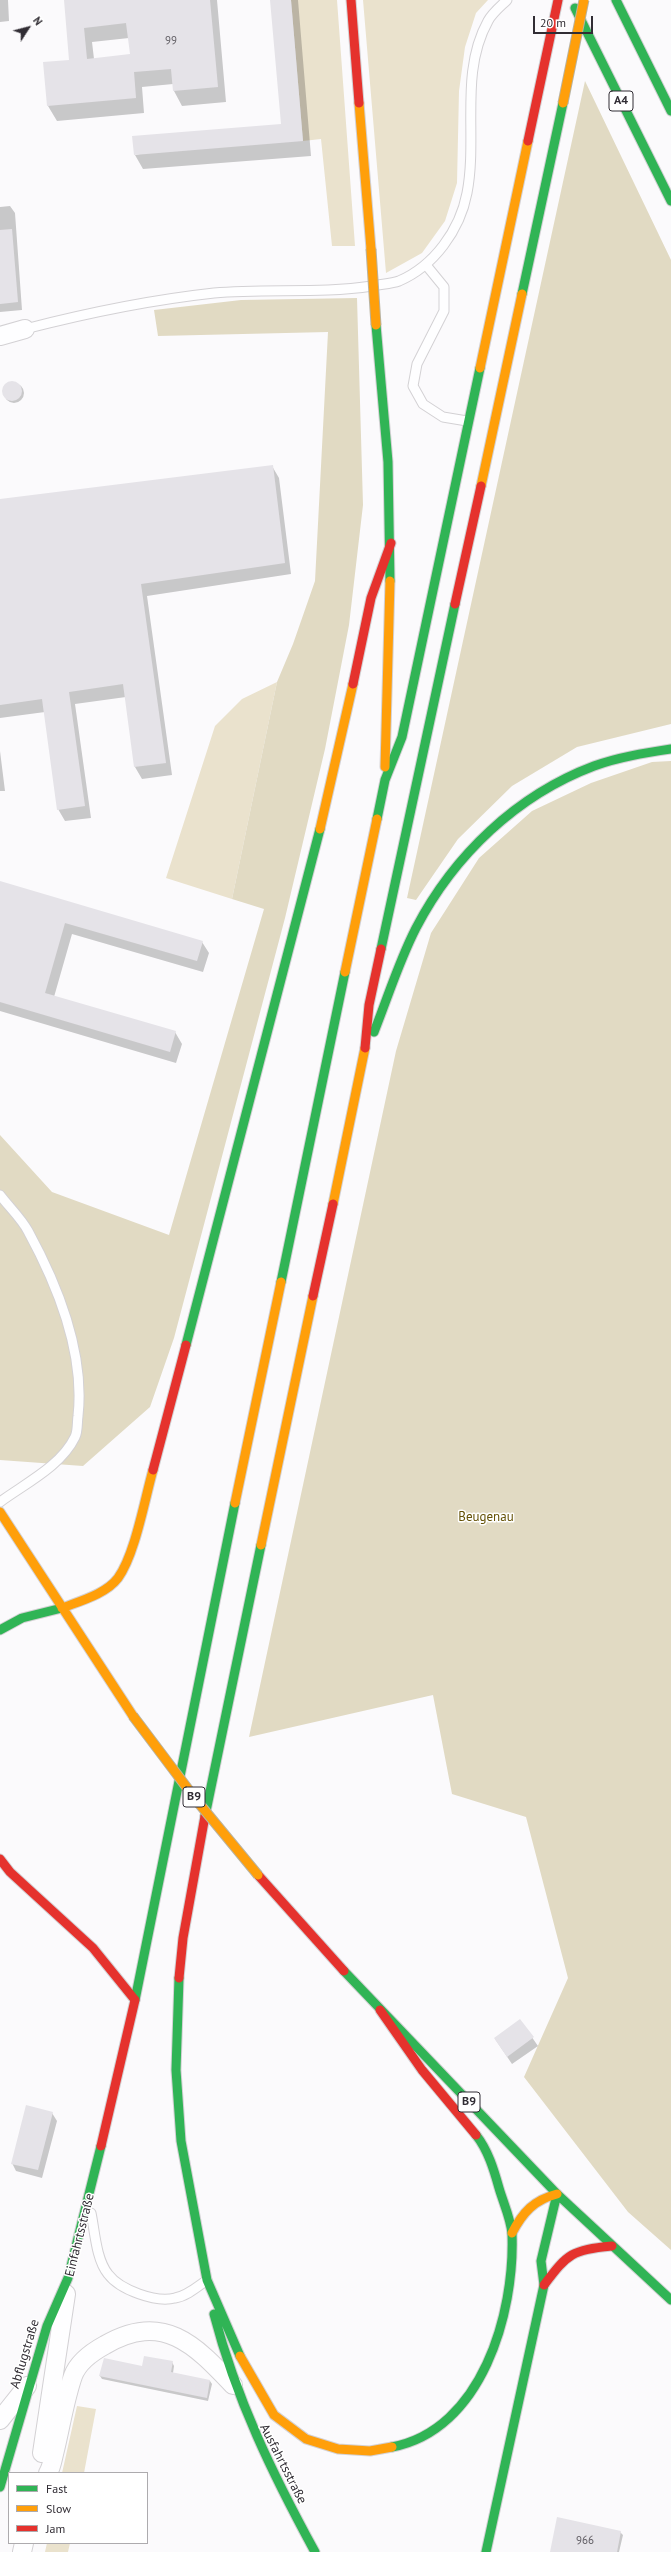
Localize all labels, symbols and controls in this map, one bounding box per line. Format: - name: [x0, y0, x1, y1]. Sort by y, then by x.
- north arrow: [8, 8, 48, 48]
- scale bar: [535, 8, 595, 34]
- text: N: [30, 14, 45, 28]
- text: 20 m: [540, 15, 566, 30]
- house number: 99: [165, 34, 177, 48]
- road number: A4: [609, 91, 633, 111]
- park label: Beugenau: [458, 1509, 514, 1525]
- road number: B9: [183, 1787, 205, 1807]
- road number: B9: [458, 2092, 480, 2112]
- street label: Einfahrtsstraße: [62, 2192, 98, 2278]
- street label: Abflugstraße: [7, 2318, 43, 2390]
- street label: Ausfahrtsstraße: [256, 2421, 310, 2507]
- legend: [8, 2472, 148, 2544]
- text: Fast: [46, 2481, 67, 2496]
- text: Slow: [46, 2501, 71, 2516]
- text: Jam: [46, 2521, 65, 2536]
- house number: 966: [576, 2534, 594, 2548]

